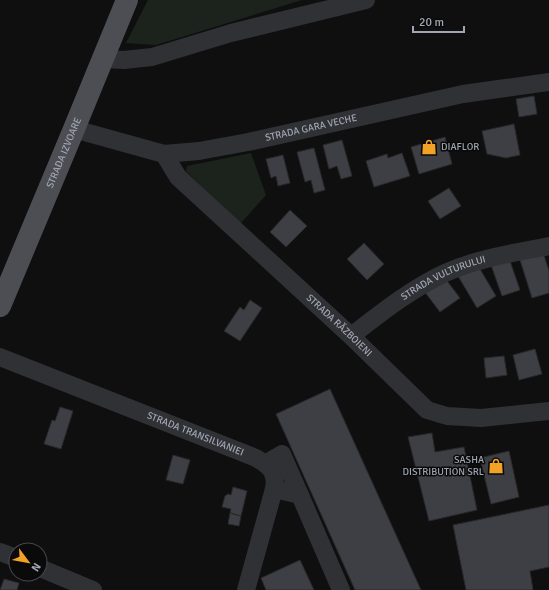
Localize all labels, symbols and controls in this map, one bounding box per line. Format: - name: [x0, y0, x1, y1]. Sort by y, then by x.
- scale bar: [413, 8, 464, 34]
- text: 20 m: [419, 15, 444, 30]
- street label: STRADA GARA VECHE: [264, 112, 358, 144]
- street label: STRADA IZVOARE: [44, 115, 84, 190]
- shop icon: DIAFLOR: [420, 138, 438, 156]
- place label: DIAFLOR: [441, 141, 479, 153]
- street label: STRADA VULTURULUI: [399, 253, 487, 303]
- street label: STRADA RĂZBOIENI: [304, 292, 375, 359]
- street label: STRADA TRANSILVANIEI: [145, 410, 246, 459]
- place label: SASHA DISTRIBUTION SRL: [403, 454, 484, 478]
- shop icon: SASHA DISTRIBUTION SRL: [487, 457, 505, 475]
- north arrow: [8, 542, 48, 582]
- text: N: [29, 560, 44, 574]

